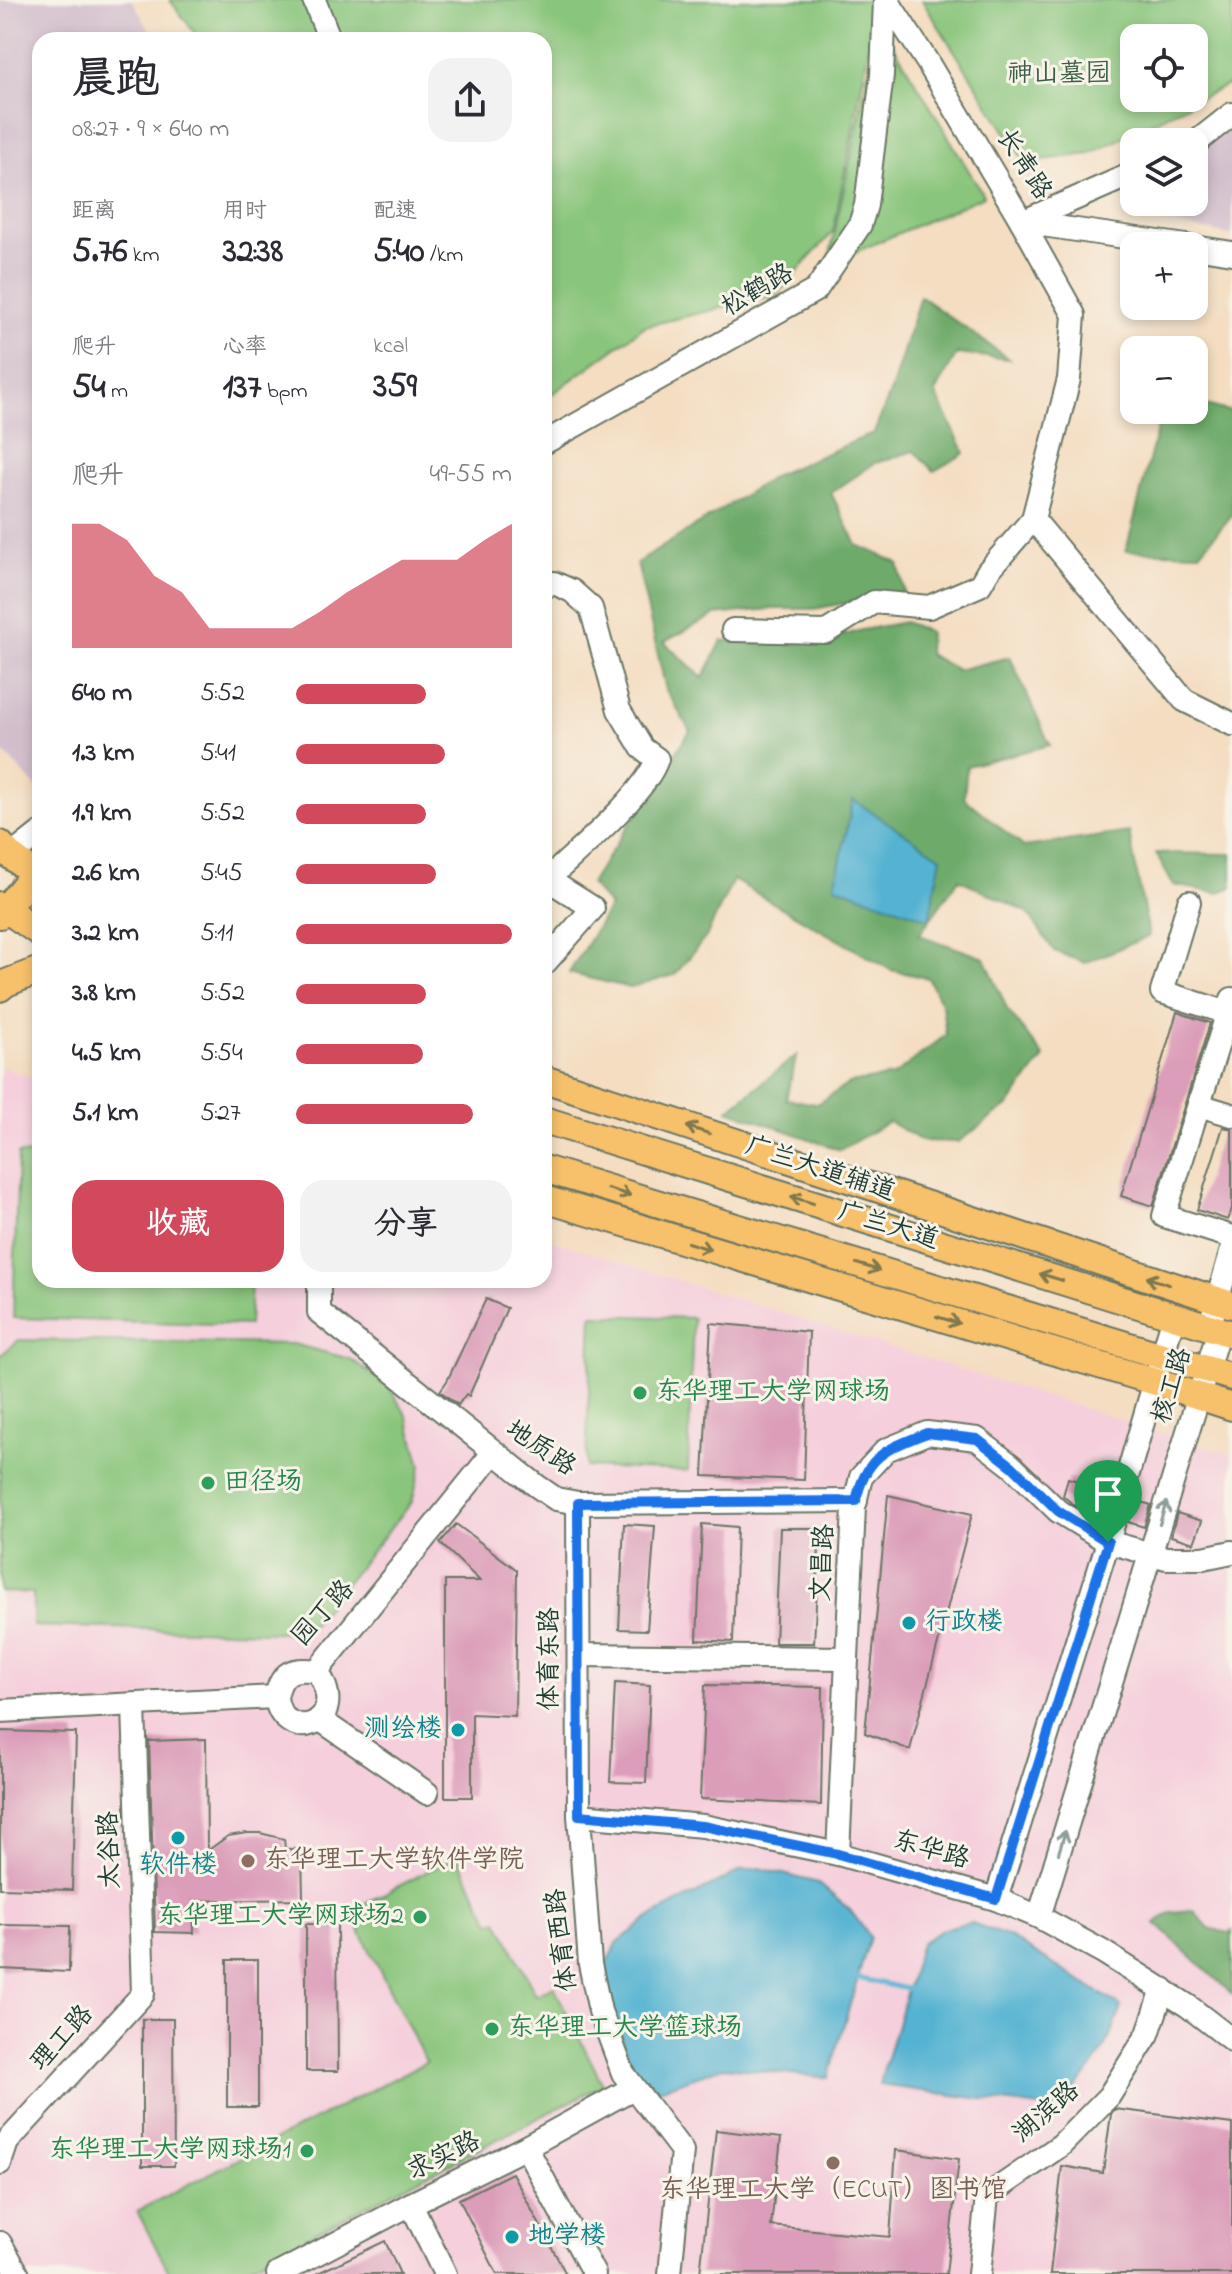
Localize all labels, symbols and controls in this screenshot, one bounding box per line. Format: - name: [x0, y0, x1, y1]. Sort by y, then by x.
- map controls: [1120, 24, 1208, 424]
- button: locate: [1120, 24, 1208, 112]
- text: 晨跑: [72, 49, 160, 113]
- park label: 神山墓园: [1007, 56, 1111, 94]
- button: share: [428, 58, 512, 142]
- text: 08:27 · 9 × 640 m: [72, 111, 229, 149]
- street label: 长青路: [986, 122, 1060, 208]
- button: layers: [1120, 128, 1208, 216]
- text: 距离: [72, 196, 116, 228]
- text: 用时: [223, 196, 267, 228]
- text: 配速: [373, 196, 417, 228]
- text: 5.76: [72, 228, 127, 278]
- text: 32:38: [223, 228, 283, 278]
- text: 5:40: [373, 228, 424, 278]
- button: +: [1120, 232, 1208, 320]
- text: km: [127, 240, 160, 272]
- text: /km: [424, 240, 463, 272]
- street label: 松鹤路: [715, 255, 801, 327]
- text: kcal: [373, 331, 408, 363]
- text: 爬升: [72, 332, 116, 364]
- text: 心率: [223, 332, 267, 364]
- button: −: [1120, 336, 1208, 424]
- text: 359: [373, 363, 417, 413]
- text: 54: [72, 364, 105, 414]
- text: 137: [223, 364, 262, 414]
- text: m: [105, 376, 128, 408]
- text: bpm: [262, 376, 308, 408]
- text: 49–55 m: [430, 456, 512, 494]
- text: 爬升: [72, 458, 124, 496]
- text: 640 m: [72, 675, 132, 713]
- text: 5:52: [200, 675, 245, 713]
- text: 1.3 km: [72, 735, 134, 773]
- text: 5:41: [200, 735, 236, 773]
- text: 1.9 km: [72, 795, 131, 833]
- text: 5:52: [200, 795, 245, 833]
- text: 2.6 km: [72, 855, 140, 893]
- text: 5:45: [200, 855, 243, 893]
- text: 3.2 km: [72, 915, 139, 953]
- text: 5:11: [200, 915, 234, 953]
- text: 3.8 km: [72, 975, 136, 1013]
- text: 5:52: [200, 975, 245, 1013]
- text: 4.5 km: [72, 1035, 141, 1073]
- text: 5:54: [200, 1035, 243, 1073]
- text: 5.1 km: [72, 1095, 139, 1133]
- text: 5:27: [200, 1095, 241, 1133]
- one-way arrow: [686, 1122, 711, 1136]
- street label: 广兰大道辅道: [740, 1128, 900, 1212]
- button: 收藏: [72, 1180, 284, 1272]
- button: 分享: [300, 1180, 512, 1272]
- one-way arrow: [606, 1185, 631, 1200]
- one-way arrow: [790, 1192, 816, 1207]
- street label: 广兰大道: [833, 1194, 943, 1260]
- one-way arrow: [686, 1239, 712, 1254]
- one-way arrow: [854, 1260, 880, 1275]
- one-way arrow: [1038, 1269, 1064, 1284]
- one-way arrow: [1146, 1273, 1171, 1287]
- one-way arrow: [935, 1313, 961, 1328]
- street label: 核工路: [1143, 1343, 1203, 1429]
- place label: 东华理工大学网球场: [656, 1374, 890, 1412]
- marker: 东华理工大学网球场: [631, 1384, 649, 1402]
- street label: 地质路: [497, 1411, 583, 1487]
- pin: [1074, 1460, 1142, 1542]
- place label: 田径场: [224, 1464, 302, 1502]
- icon: arrive: [1086, 1472, 1130, 1516]
- marker: 田径场: [199, 1474, 217, 1492]
- one-way arrow: [1156, 1501, 1171, 1527]
- street label: 文昌路: [803, 1523, 845, 1603]
- street label: 园丁路: [284, 1572, 364, 1656]
- place label: 行政楼: [925, 1604, 1003, 1642]
- street label: 体育东路: [532, 1607, 570, 1711]
- marker: 行政楼: [900, 1614, 918, 1632]
- place label: 测绘楼: [364, 1711, 442, 1749]
- marker: 测绘楼: [449, 1721, 467, 1739]
- street label: 太谷路: [91, 1810, 131, 1890]
- street label: 东华路: [888, 1822, 974, 1880]
- marker: 软件楼: [169, 1829, 187, 1847]
- one-way arrow: [1055, 1830, 1070, 1856]
- place label: 东华理工大学软件学院: [264, 1842, 524, 1880]
- place label: 软件楼: [139, 1847, 217, 1885]
- marker: 东华理工大学软件学院: [239, 1852, 257, 1870]
- street label: 体育西路: [538, 1886, 588, 1994]
- place label: 东华理工大学网球场2: [157, 1898, 404, 1936]
- marker: 东华理工大学网球场2: [411, 1908, 429, 1926]
- street label: 理工路: [23, 1997, 103, 2081]
- place label: 东华理工大学篮球场: [508, 2010, 742, 2048]
- marker: 东华理工大学篮球场: [483, 2020, 501, 2038]
- street label: 湖滨路: [1005, 2073, 1089, 2153]
- street label: 求实路: [401, 2123, 487, 2191]
- place label: 东华理工大学网球场1: [49, 2132, 291, 2170]
- marker: 东华理工大学网球场1: [298, 2142, 316, 2160]
- marker: 东华理工大学（ECUT）图书馆: [824, 2154, 842, 2172]
- place label: 东华理工大学（ECUT）图书馆: [659, 2172, 1007, 2210]
- place label: 地学楼: [528, 2218, 606, 2256]
- marker: 地学楼: [503, 2228, 521, 2246]

